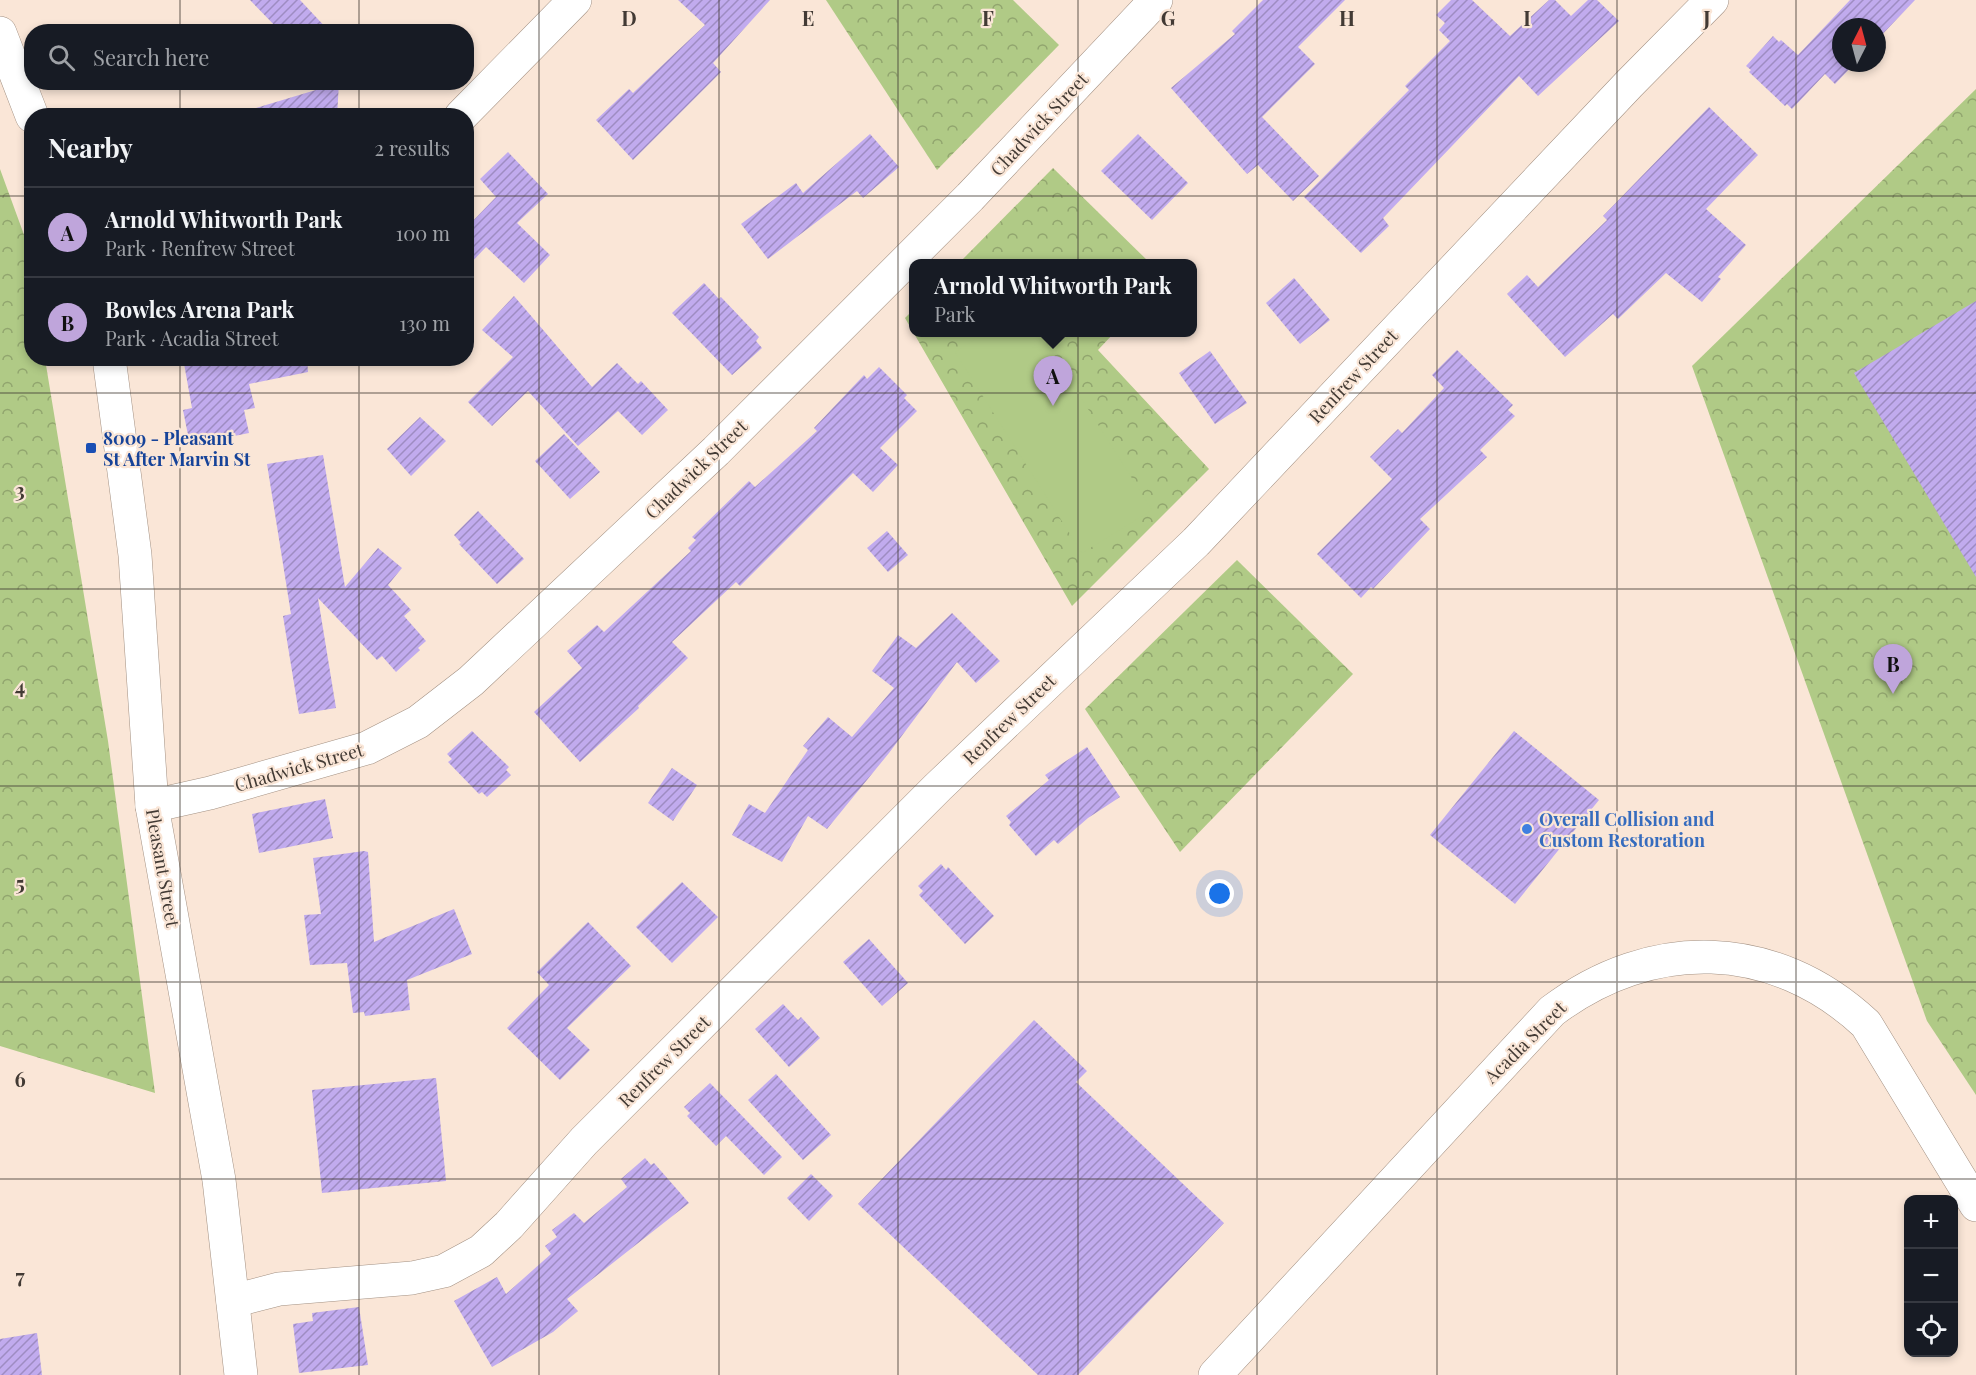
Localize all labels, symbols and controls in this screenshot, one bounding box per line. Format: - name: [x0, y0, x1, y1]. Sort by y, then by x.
- text: D: [621, 4, 637, 31]
- text: E: [802, 4, 814, 31]
- text: F: [982, 4, 994, 31]
- text: G: [1161, 4, 1176, 31]
- text: H: [1339, 4, 1355, 31]
- text: I: [1523, 4, 1531, 31]
- text: J: [1702, 4, 1711, 31]
- north arrow: [1832, 18, 1886, 72]
- search box: [24, 24, 474, 90]
- icon: search: [45, 41, 78, 74]
- text: Search here: [93, 42, 209, 72]
- street label: Chadwick Street: [985, 67, 1093, 181]
- text: Nearby: [48, 130, 133, 165]
- text: 2 results: [375, 134, 450, 161]
- text: Arnold Whitworth Park: [105, 204, 342, 234]
- text: A: [61, 219, 74, 246]
- text: 100 m: [396, 219, 450, 246]
- text: Park · Renfrew Street: [105, 234, 295, 261]
- popup: [909, 259, 1197, 337]
- text: Arnold Whitworth Park: [934, 270, 1172, 300]
- text: Bowles Arena Park: [105, 294, 294, 324]
- text: Park: [934, 300, 975, 327]
- text: B: [61, 309, 74, 336]
- text: 130 m: [399, 309, 450, 336]
- street label: Renfrew Street: [1303, 323, 1403, 428]
- text: Park · Acadia Street: [105, 324, 279, 351]
- pin: A: [1034, 356, 1072, 406]
- street label: Chadwick Street: [640, 414, 753, 524]
- place label: 8009 - Pleasant St After Marvin St: [103, 426, 251, 471]
- marker: 8009 - Pleasant St After Marvin St: [84, 441, 98, 455]
- text: 3: [15, 476, 25, 503]
- pin: B: [1874, 644, 1912, 694]
- street label: Renfrew Street: [957, 668, 1061, 769]
- text: 4: [15, 672, 25, 699]
- street label: Chadwick Street: [232, 737, 367, 797]
- street label: Pleasant Street: [141, 807, 185, 930]
- place label: Overall Collision and Custom Restoration: [1539, 807, 1715, 852]
- marker: Overall Collision and Custom Restoration: [1520, 822, 1534, 836]
- text: 5: [15, 869, 25, 896]
- your location: [1205, 879, 1234, 908]
- street label: Acadia Street: [1478, 995, 1572, 1089]
- street label: Renfrew Street: [613, 1010, 715, 1112]
- text: 6: [14, 1065, 26, 1092]
- map controls: [1904, 1195, 1958, 1357]
- button: +: [1904, 1195, 1958, 1249]
- button: −: [1904, 1249, 1958, 1303]
- text: 7: [15, 1262, 25, 1289]
- button: locate: [1904, 1303, 1958, 1357]

